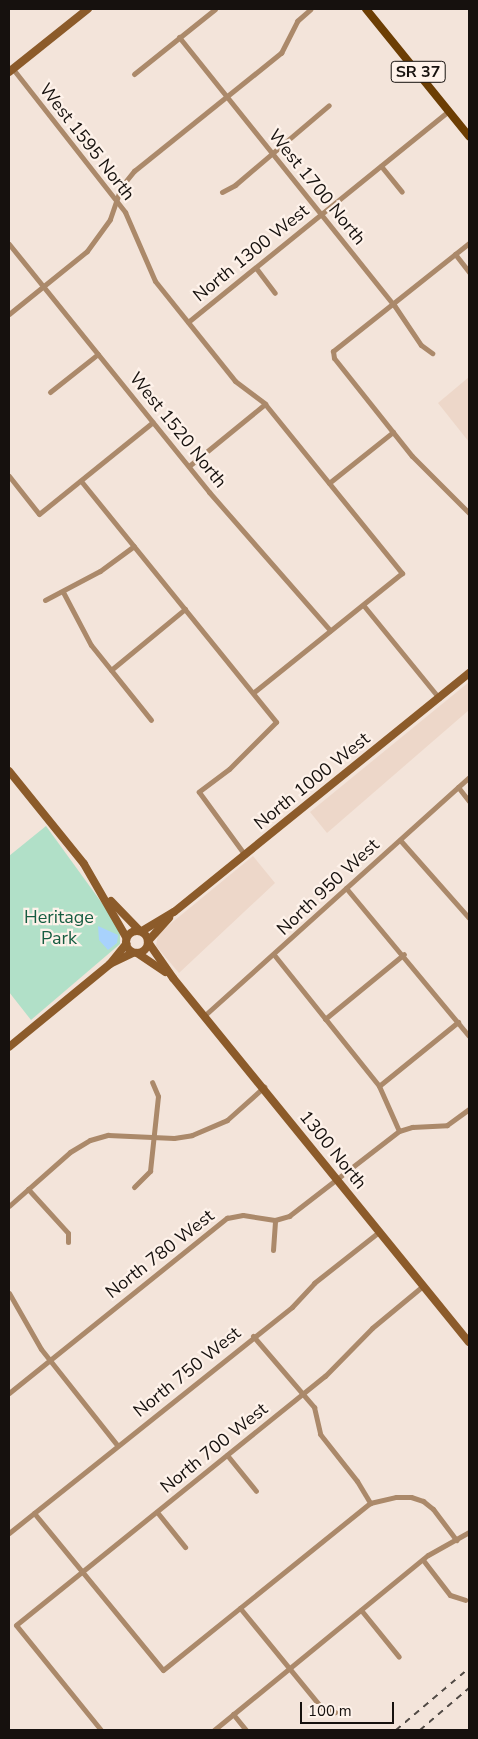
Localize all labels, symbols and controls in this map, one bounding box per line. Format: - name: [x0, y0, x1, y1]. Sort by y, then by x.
- road number: SR 37: [390, 58, 446, 86]
- street label: West 1595 North: [35, 79, 139, 205]
- street label: West 1700 North: [264, 125, 370, 249]
- street label: North 1300 West: [189, 200, 313, 306]
- street label: West 1520 North: [125, 368, 231, 492]
- street label: North 1000 West: [250, 728, 374, 834]
- street label: North 950 West: [273, 834, 383, 940]
- park label: Heritage Park: [24, 907, 94, 950]
- street label: 1300 North: [295, 1106, 371, 1194]
- street label: North 780 West: [101, 1205, 219, 1303]
- street label: North 750 West: [129, 1322, 245, 1422]
- street label: North 700 West: [156, 1398, 272, 1498]
- scale bar: [303, 1692, 397, 1724]
- text: 100 m: [308, 1701, 352, 1721]

